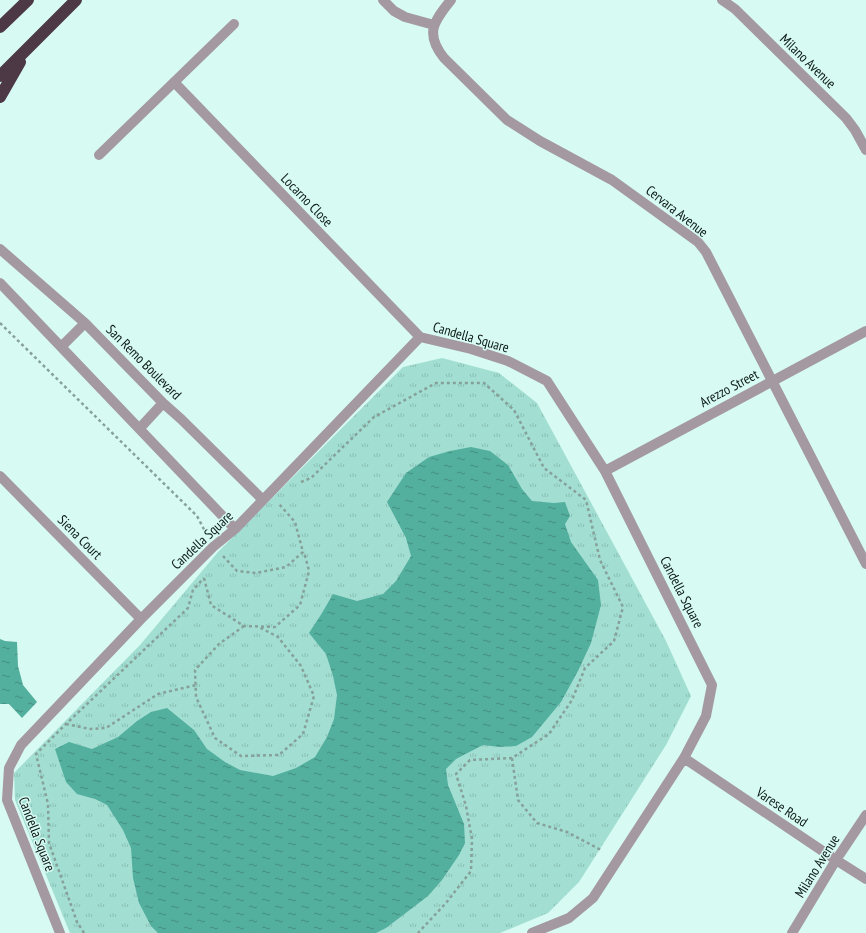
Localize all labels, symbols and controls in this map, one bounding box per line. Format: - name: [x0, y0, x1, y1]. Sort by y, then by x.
- street label: Milano Avenue: [776, 30, 840, 92]
- street label: Locarno Close: [277, 170, 337, 231]
- street label: Cervara Avenue: [642, 181, 712, 241]
- street label: Candella Square: [431, 318, 511, 356]
- street label: San Remo Boulevard: [103, 321, 185, 403]
- street label: Arezzo Street: [696, 365, 762, 411]
- street label: Candella Square: [167, 507, 237, 573]
- street label: Siena Court: [54, 511, 106, 563]
- street label: Candella Square: [656, 553, 708, 631]
- street label: Varese Road: [752, 783, 811, 831]
- street label: Candella Square: [15, 794, 59, 874]
- street label: Milano Avenue: [791, 831, 844, 901]

